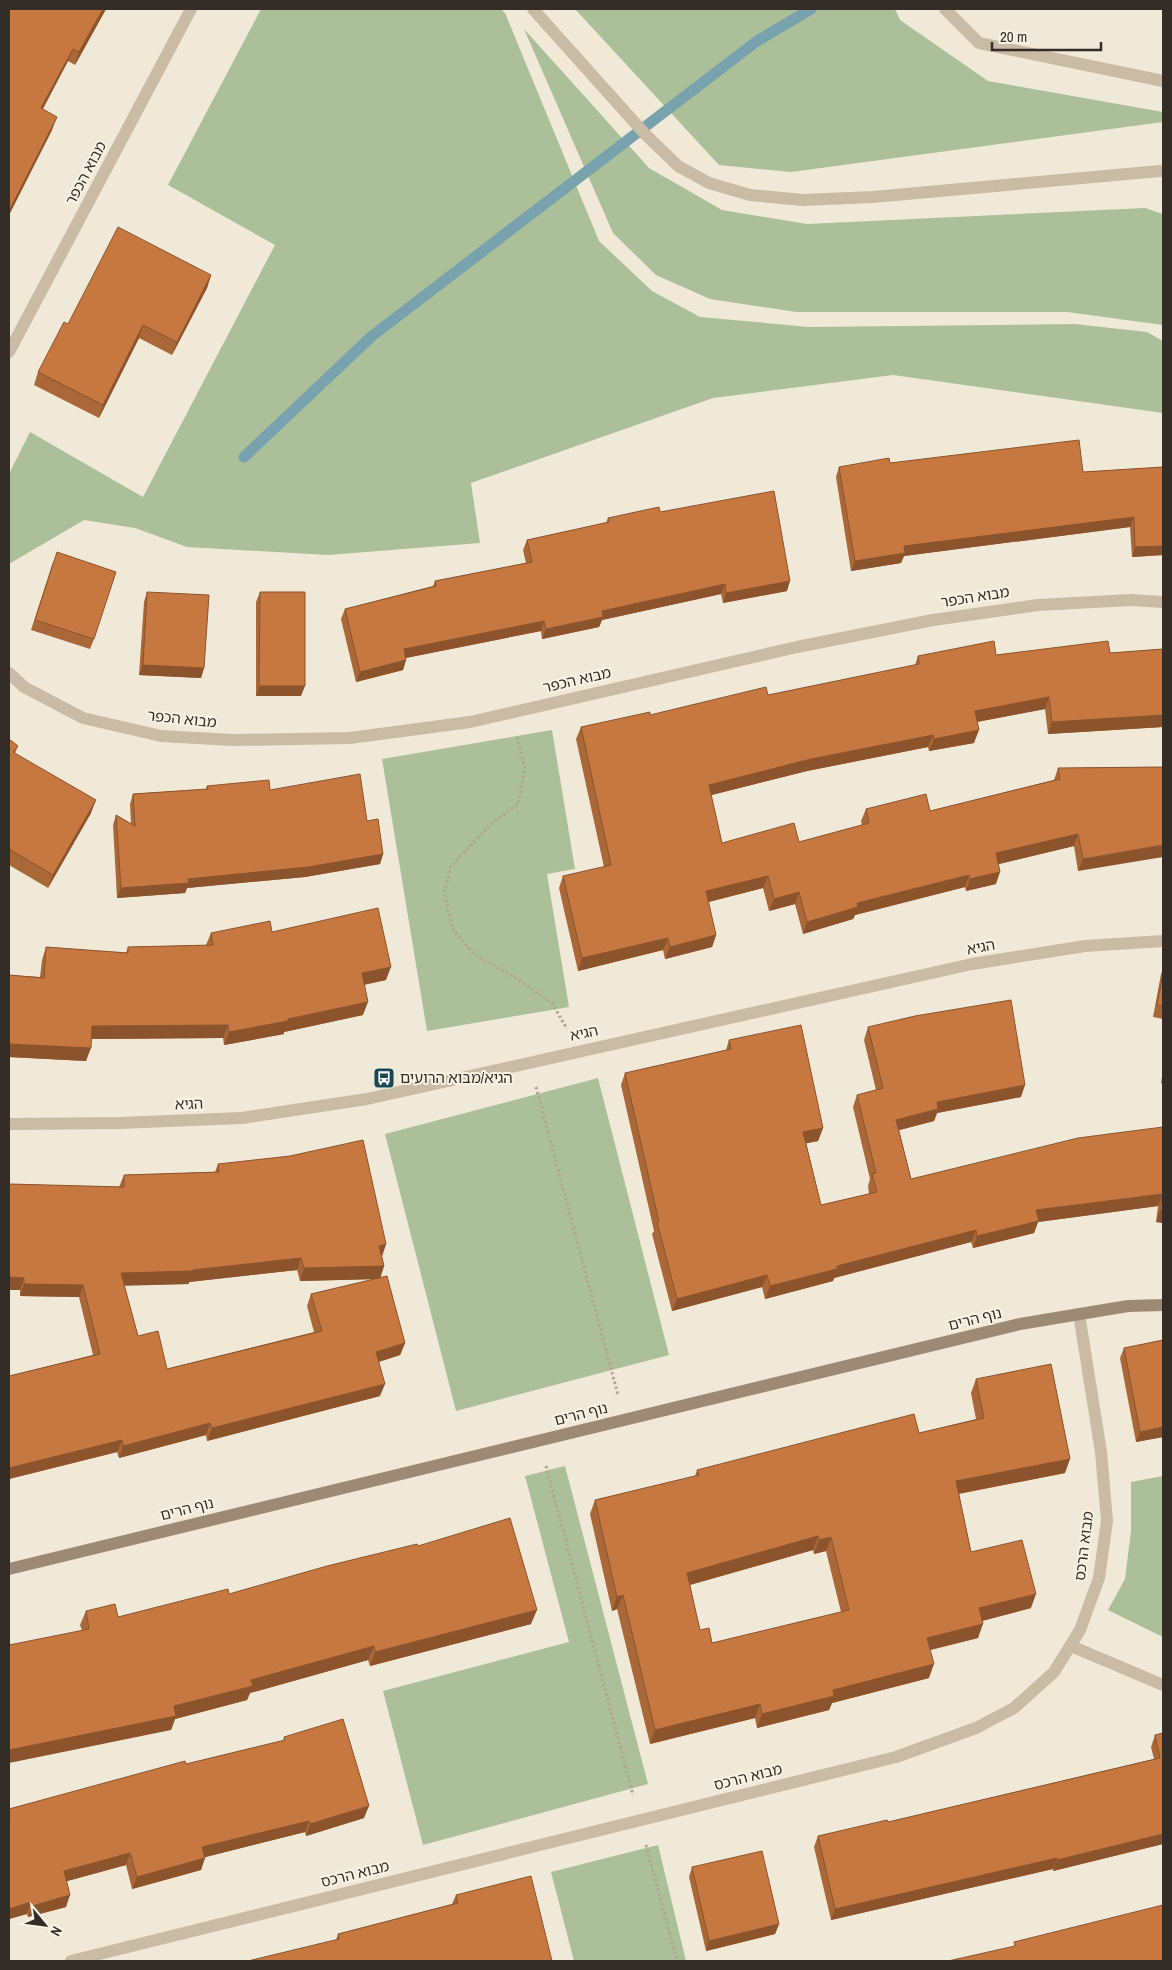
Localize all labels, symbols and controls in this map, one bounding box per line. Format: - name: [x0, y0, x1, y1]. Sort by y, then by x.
- scale bar: [992, 20, 1101, 52]
- text: 20 m: [1000, 26, 1027, 47]
- street label: מבוא הכפר: [60, 137, 111, 208]
- street label: מבוא הכפר: [939, 581, 1011, 612]
- street label: מבוא הכפר: [541, 661, 613, 698]
- street label: מבוא הכפר: [146, 704, 218, 733]
- street label: הגיא: [965, 934, 997, 959]
- street label: הגיא: [568, 1019, 600, 1046]
- bus stop icon: הגיא/מבוא הרועים: [372, 1066, 396, 1090]
- place label: הגיא/מבוא הרועים: [400, 1067, 513, 1088]
- street label: הגיא: [174, 1093, 204, 1114]
- street label: נוף הרים: [946, 1302, 1004, 1335]
- street label: נוף הרים: [552, 1397, 610, 1430]
- street label: נוף הרים: [158, 1492, 216, 1525]
- street label: מבוא הרכס: [1069, 1510, 1098, 1582]
- street label: מבוא הרכס: [711, 1758, 784, 1795]
- street label: מבוא הרכס: [318, 1855, 391, 1892]
- north arrow: [20, 1900, 70, 1950]
- text: N: [46, 1923, 66, 1939]

